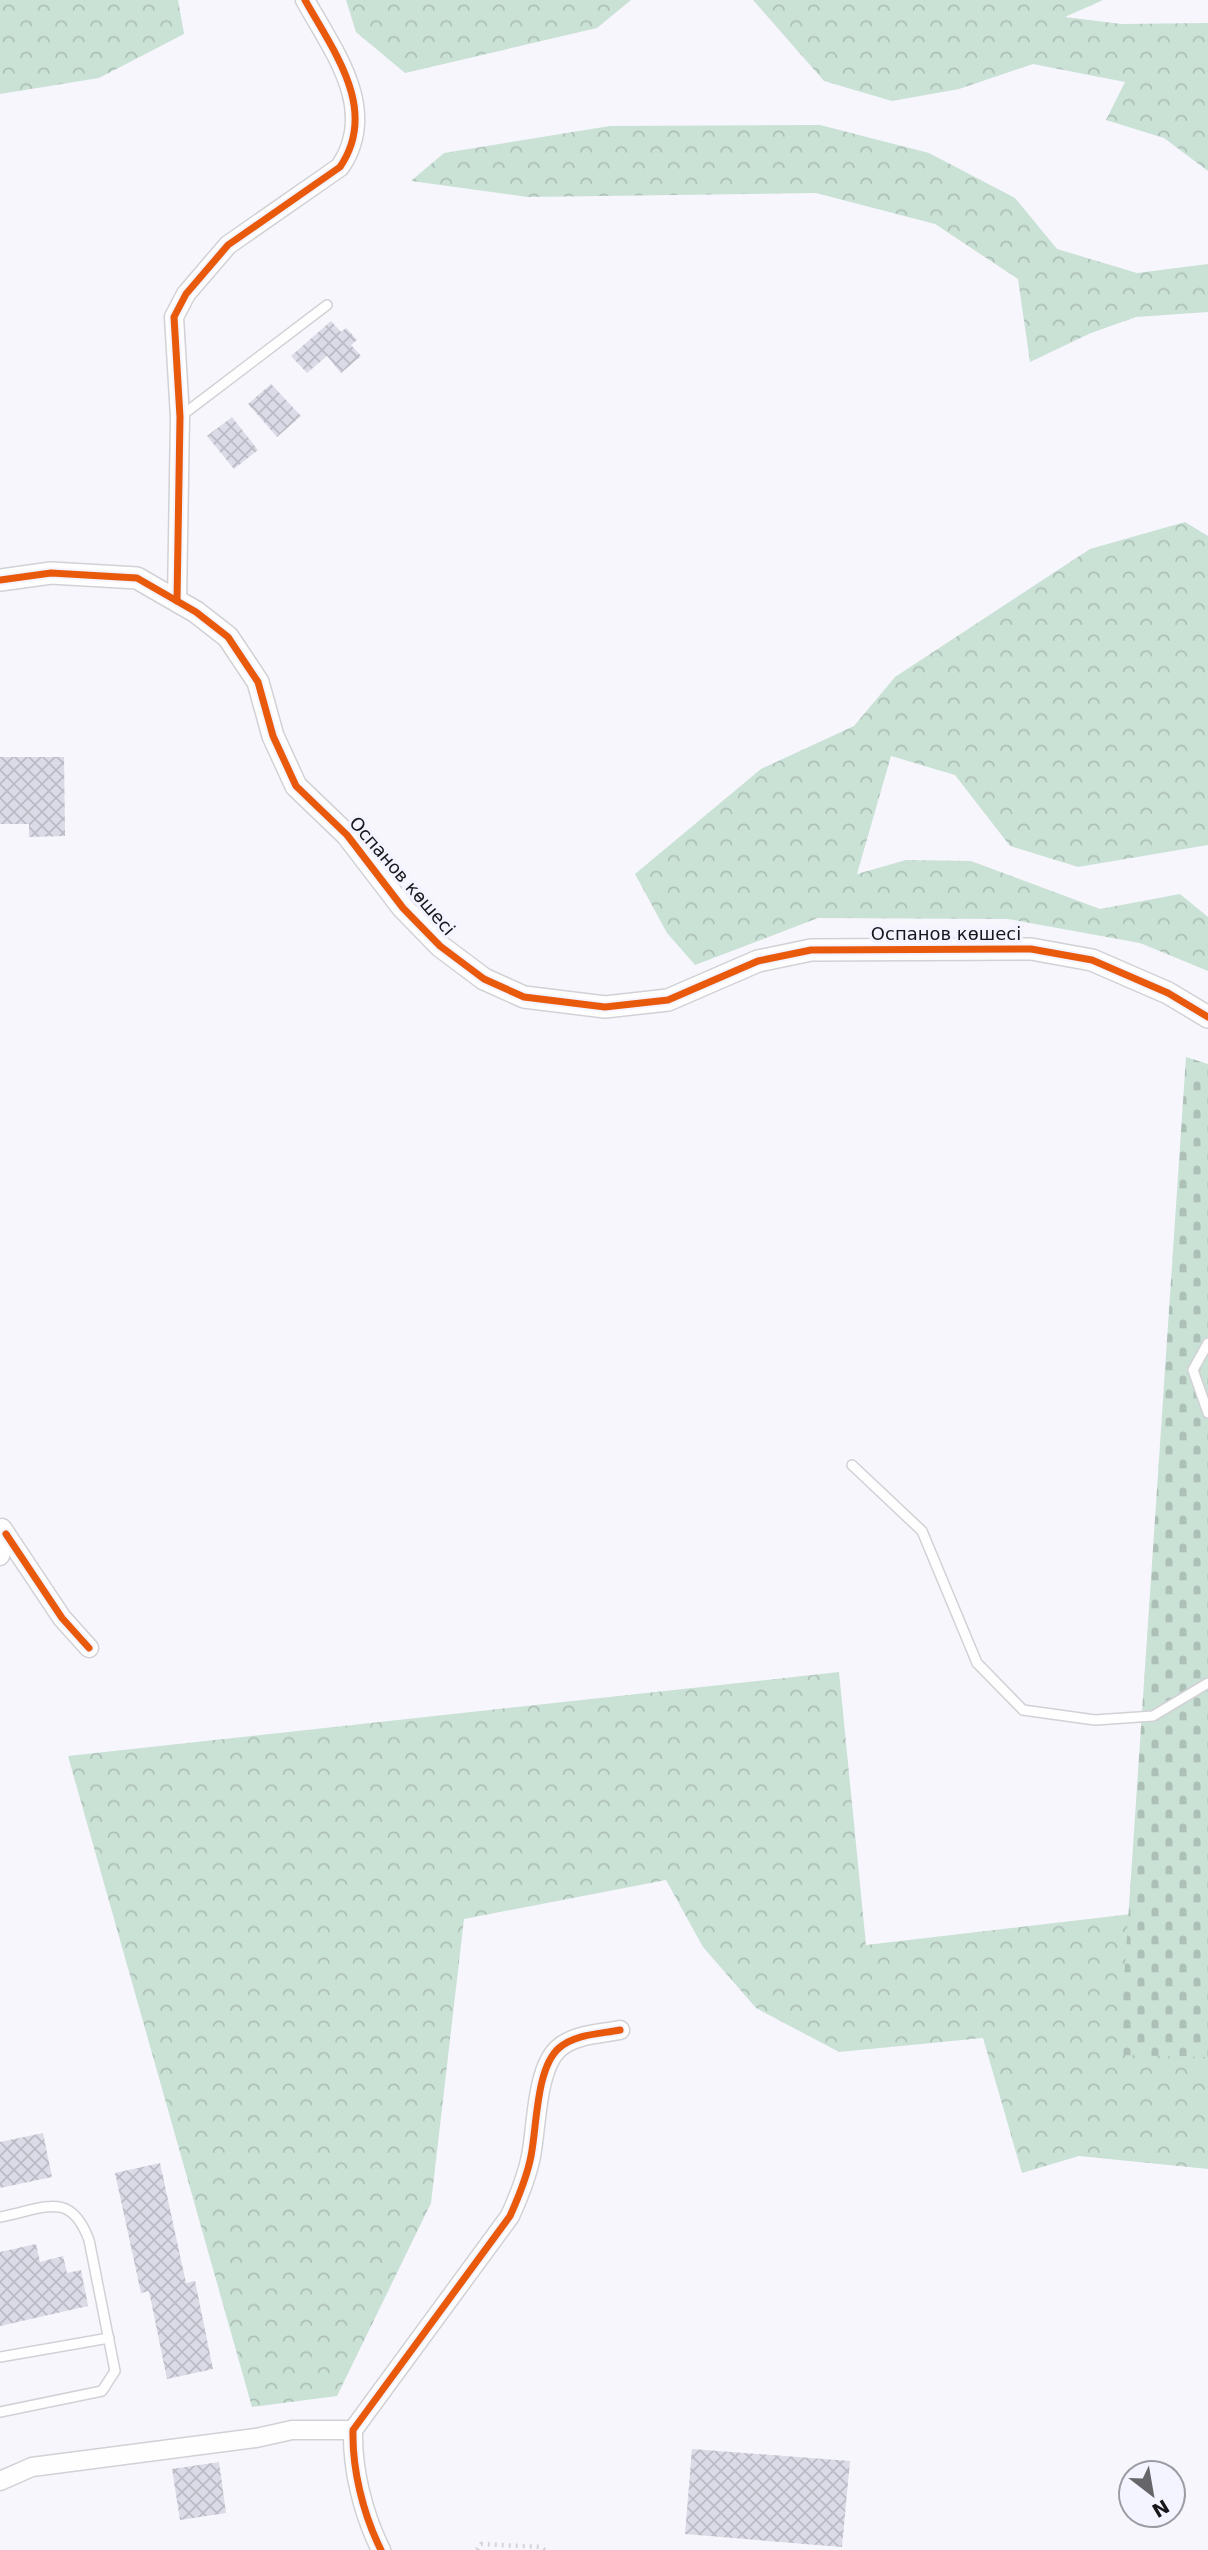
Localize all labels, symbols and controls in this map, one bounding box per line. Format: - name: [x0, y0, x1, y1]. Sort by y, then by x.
- street label: Оспанов көшесі: [345, 812, 460, 939]
- street label: Оспанов көшесі: [871, 923, 1021, 944]
- north arrow: [1117, 2459, 1187, 2529]
- text: N: [1148, 2495, 1173, 2522]

